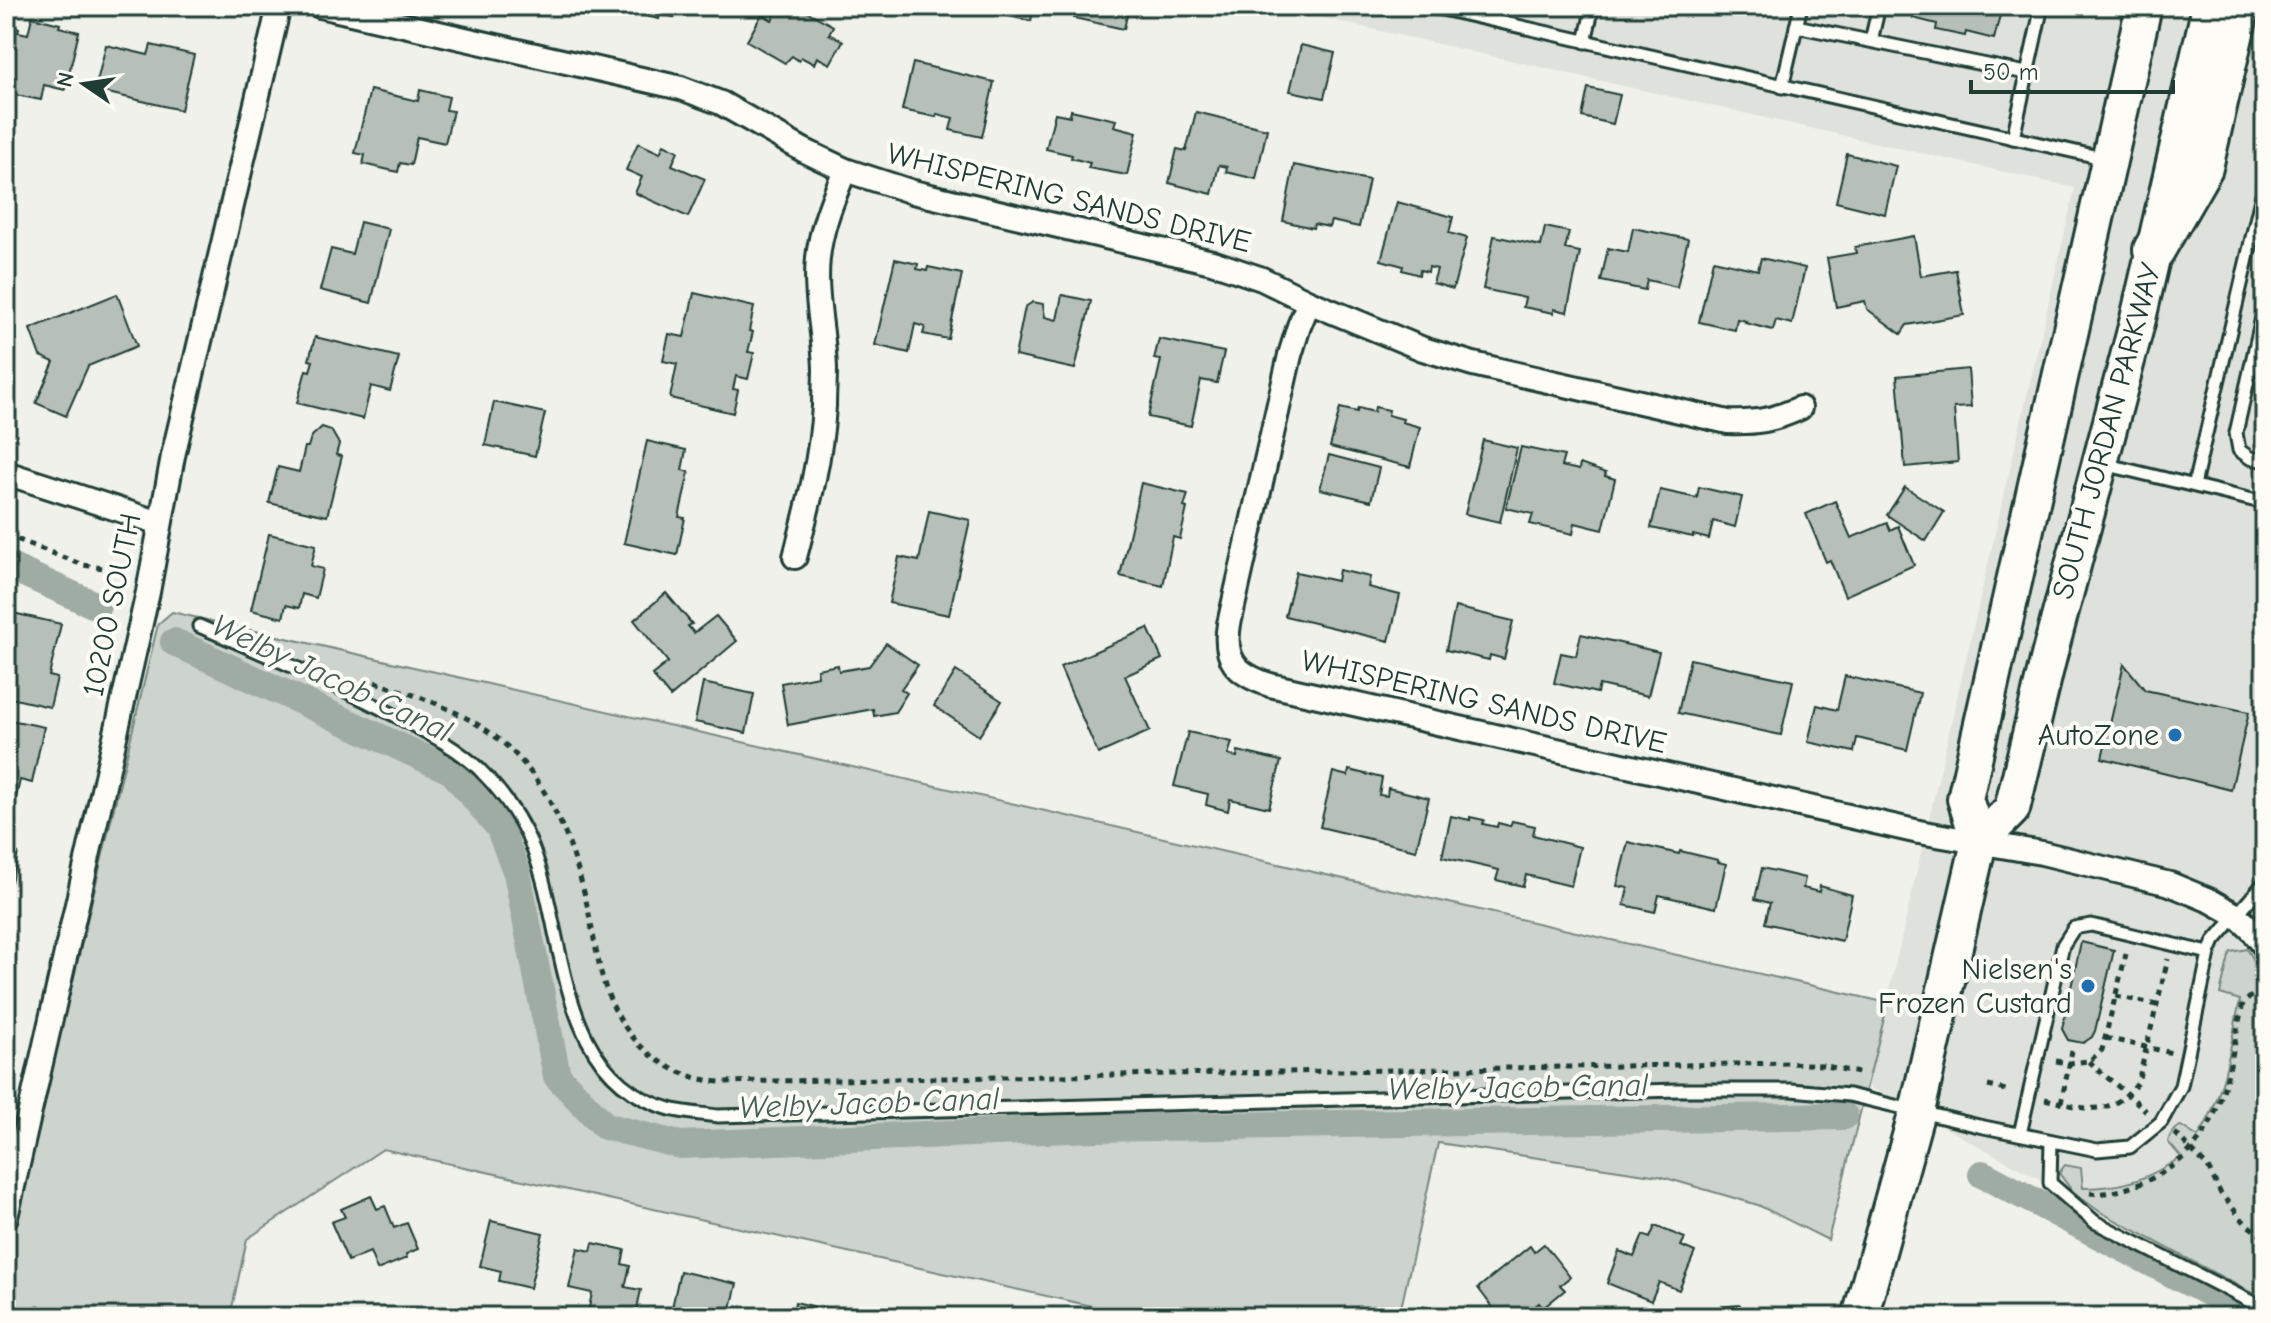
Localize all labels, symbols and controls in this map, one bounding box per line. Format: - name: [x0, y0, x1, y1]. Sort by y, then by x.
- north arrow: [44, 44, 124, 124]
- scale bar: [1971, 44, 2173, 94]
- text: 50 m: [1983, 58, 2039, 86]
- text: N: [51, 70, 80, 90]
- street label: WHISPERING SANDS DRIVE: [883, 136, 1255, 260]
- street label: SOUTH JORDAN PARKWAY: [2045, 259, 2169, 603]
- street label: 10200 SOUTH: [76, 510, 148, 700]
- water label: Welby Jacob Canal: [206, 606, 459, 750]
- street label: WHISPERING SANDS DRIVE: [1298, 643, 1670, 761]
- place label: AutoZone: [2038, 718, 2159, 753]
- marker: AutoZone: [2166, 726, 2184, 744]
- place label: Nielsen's Frozen Custard: [1878, 952, 2072, 1021]
- marker: Nielsen's Frozen Custard: [2079, 977, 2097, 995]
- water label: Welby Jacob Canal: [1388, 1066, 1649, 1108]
- water label: Welby Jacob Canal: [738, 1080, 1001, 1126]

